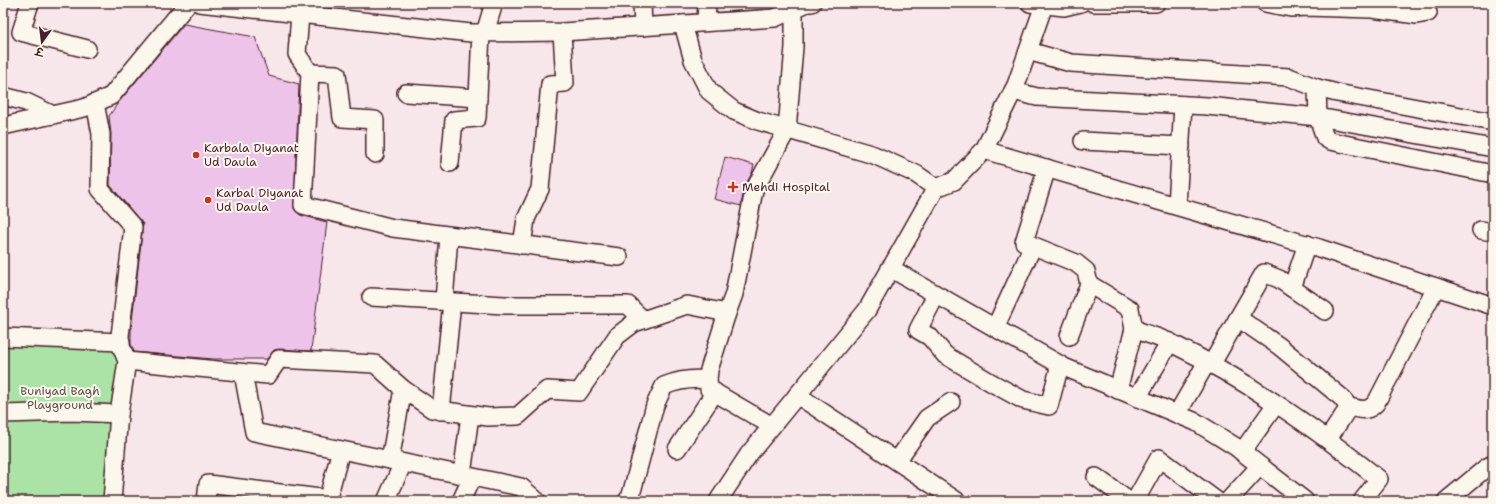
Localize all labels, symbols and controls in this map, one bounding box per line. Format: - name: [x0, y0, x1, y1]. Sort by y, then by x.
- north arrow: [22, 22, 62, 62]
- text: उ: [33, 43, 46, 60]
- place label: Karbala Diyanat Ud Daula: [204, 140, 299, 170]
- marker: Karbala Diyanat Ud Daula: [191, 150, 201, 160]
- place label: Mehdi Hospital: [742, 179, 830, 195]
- marker: Mehdi Hospital: [727, 181, 739, 193]
- place label: Karbal Diyanat Ud Daula: [216, 185, 304, 215]
- marker: Karbal Diyanat Ud Daula: [203, 195, 213, 205]
- park label: Buniyad Bagh Playground: [20, 383, 100, 413]

